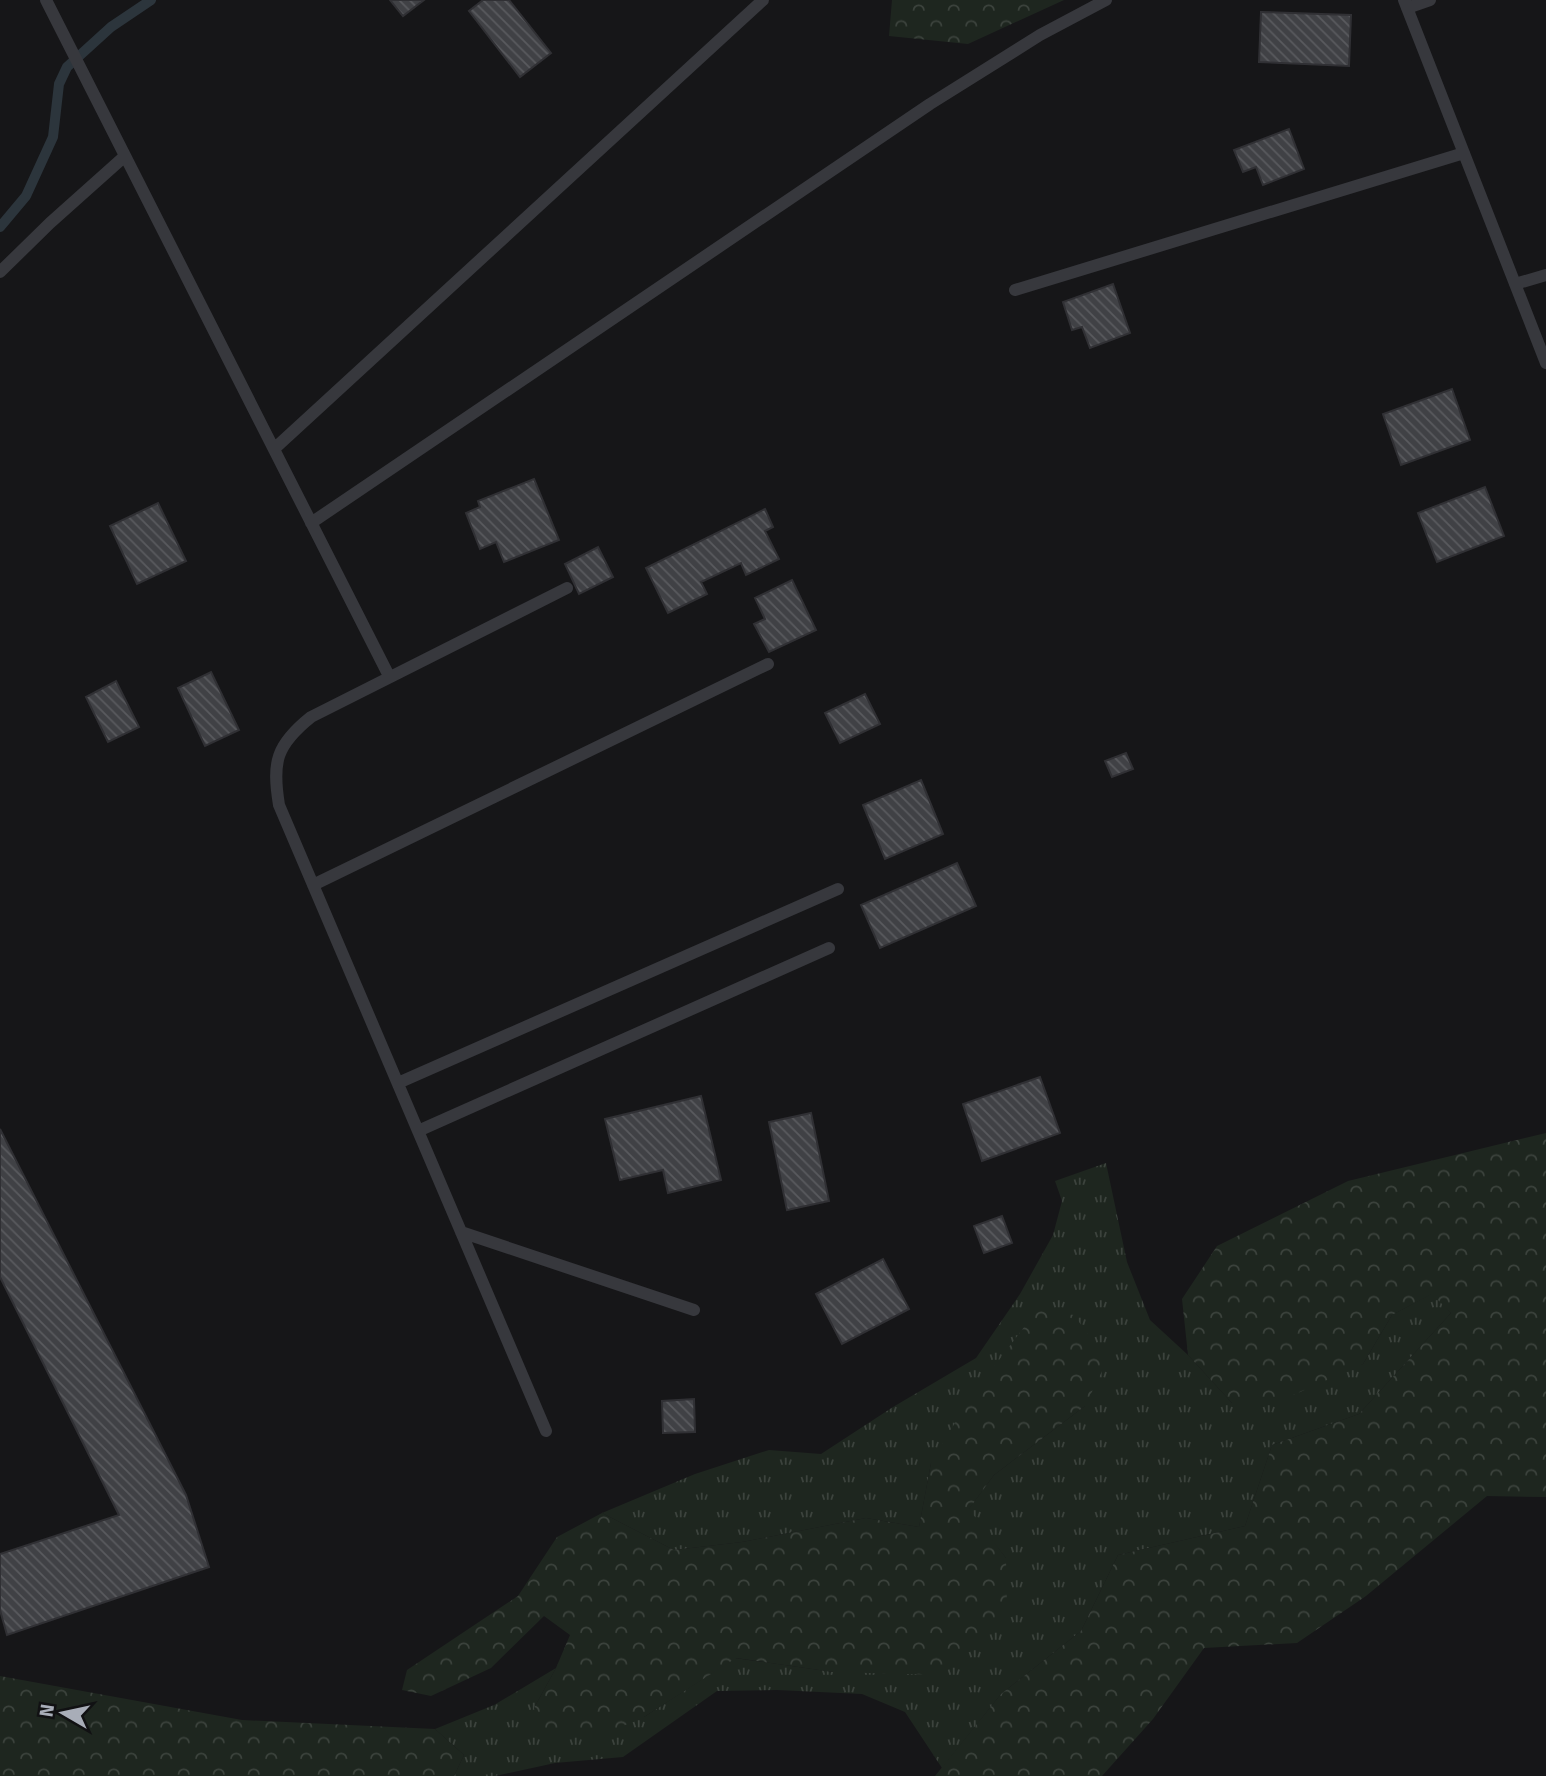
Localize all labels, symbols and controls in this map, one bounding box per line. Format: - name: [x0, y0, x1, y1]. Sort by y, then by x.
- north arrow: [28, 1678, 98, 1748]
- text: N: [34, 1702, 59, 1718]

